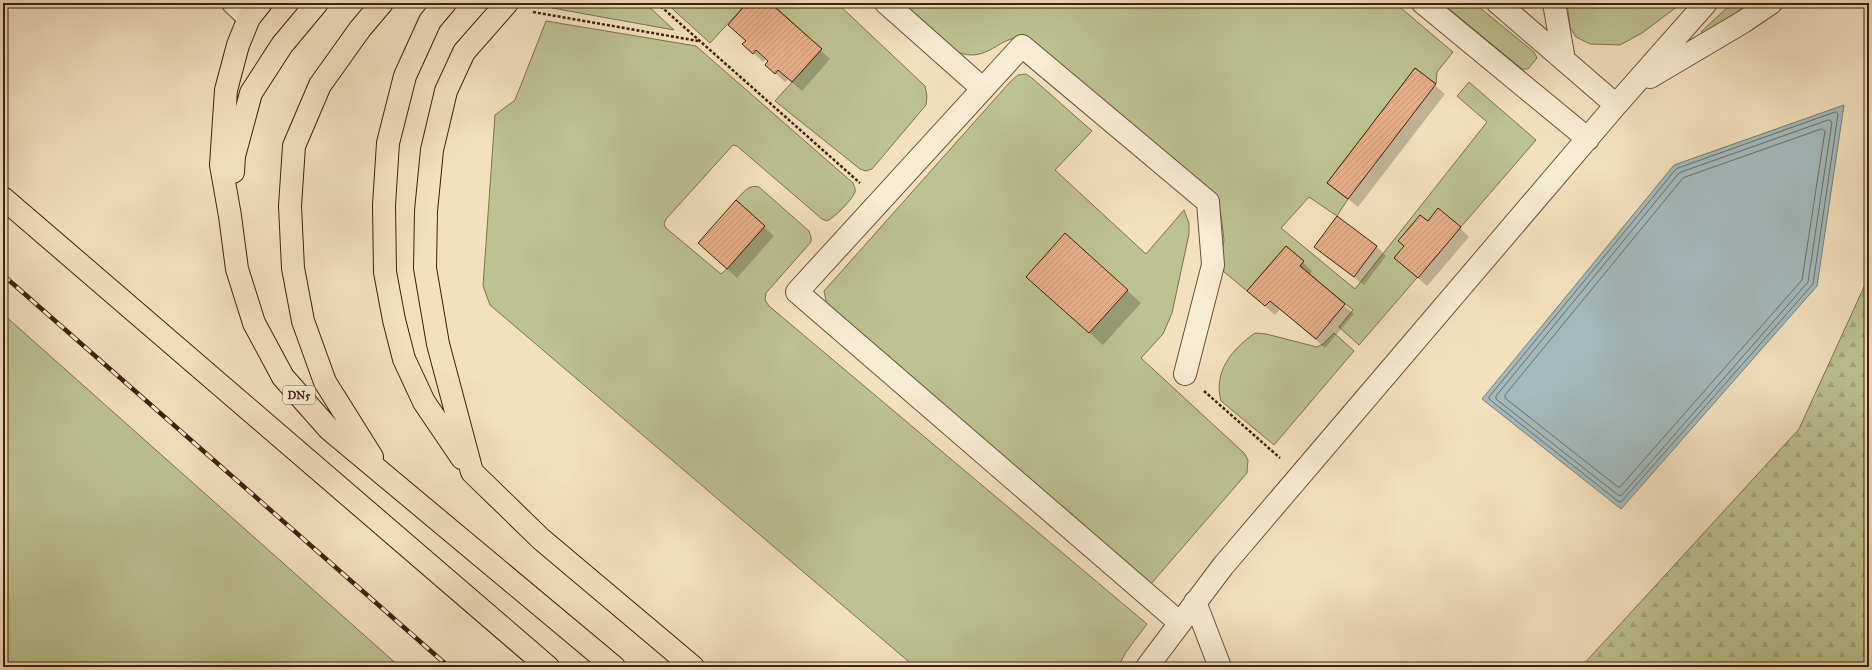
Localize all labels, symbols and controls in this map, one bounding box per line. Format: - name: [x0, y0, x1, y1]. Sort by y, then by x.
- road number: DN5: [283, 386, 315, 404]

